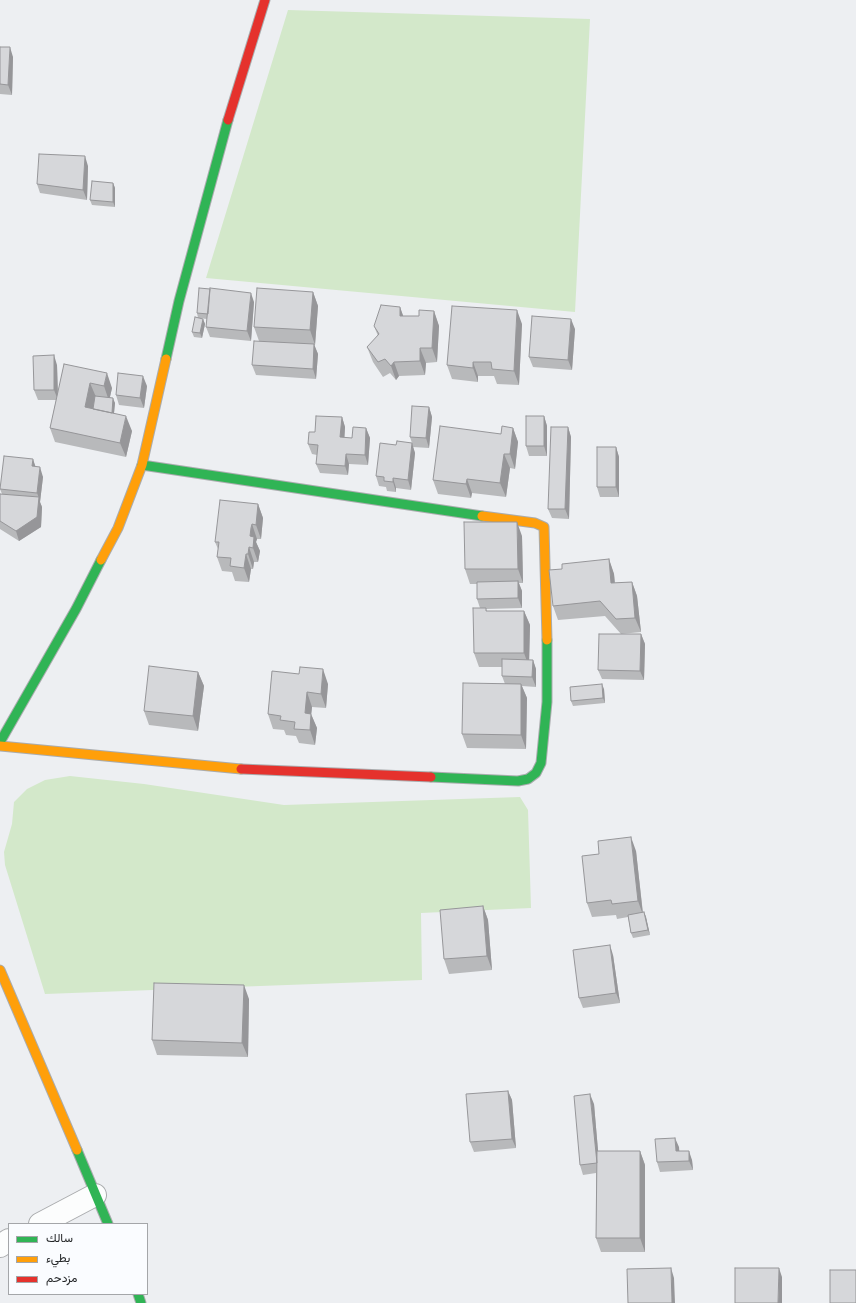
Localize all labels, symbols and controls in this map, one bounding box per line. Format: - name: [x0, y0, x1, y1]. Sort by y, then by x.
- legend: [8, 1223, 148, 1295]
- text: سالك: [46, 1230, 73, 1244]
- text: بطيء: [46, 1250, 70, 1264]
- text: مزدحم: [46, 1270, 77, 1284]

